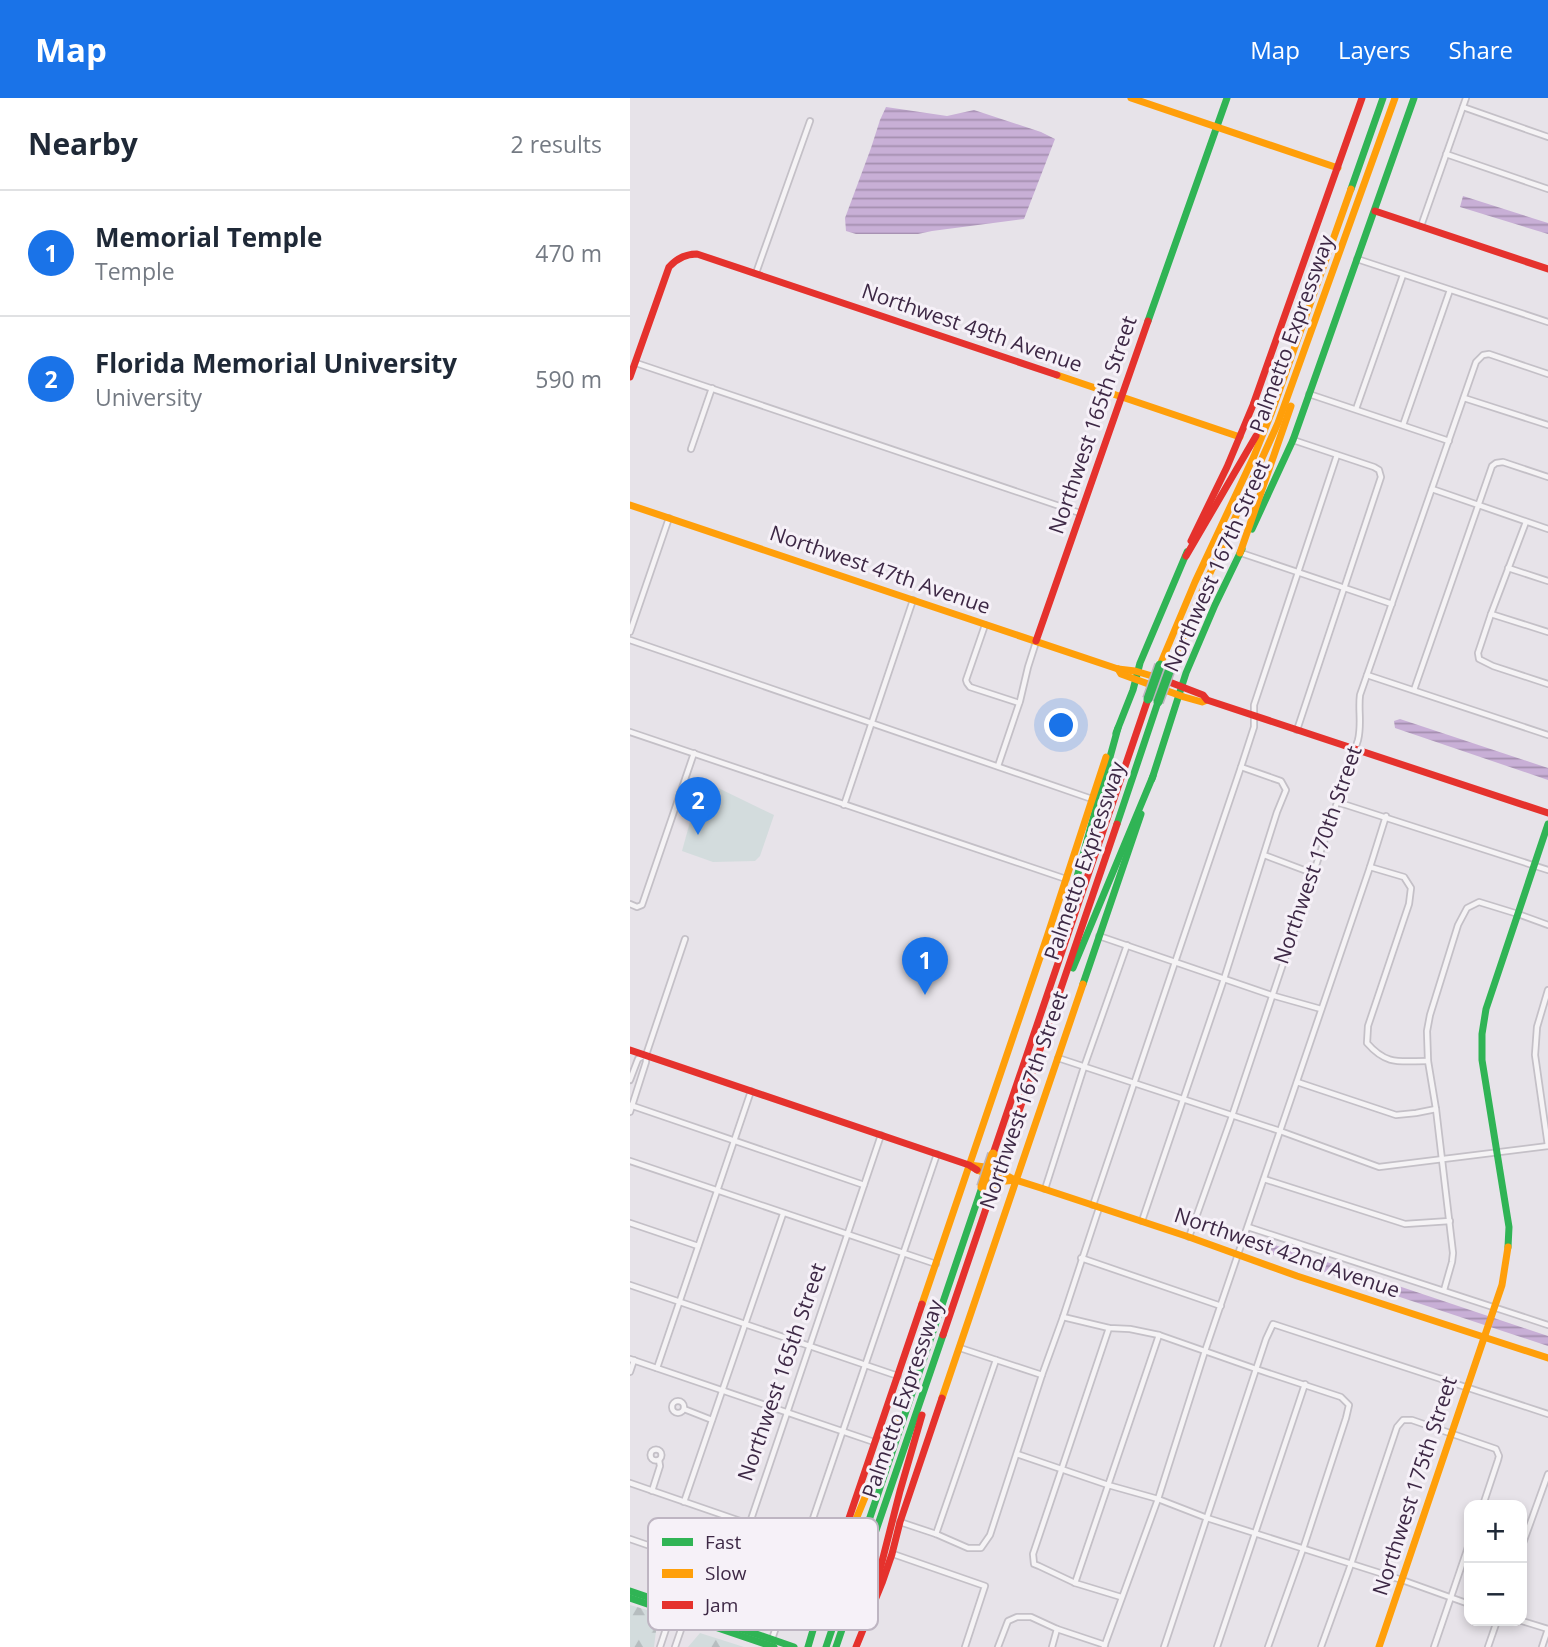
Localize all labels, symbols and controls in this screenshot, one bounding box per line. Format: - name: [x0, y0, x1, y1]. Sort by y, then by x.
- text: Map: [35, 27, 107, 72]
- text: Map: [1250, 33, 1300, 66]
- text: Layers: [1338, 33, 1411, 66]
- text: Share: [1449, 33, 1513, 66]
- text: Nearby: [28, 123, 138, 164]
- text: 2 results: [511, 128, 602, 160]
- text: Memorial Temple: [95, 219, 322, 255]
- street label: Palmetto Expressway: [1242, 231, 1340, 436]
- text: 1: [44, 237, 58, 269]
- text: 470 m: [535, 237, 602, 269]
- text: Temple: [95, 255, 175, 287]
- street label: Northwest 49th Avenue: [858, 276, 1086, 378]
- street label: Northwest 165th Street: [1042, 312, 1143, 537]
- text: Florida Memorial University: [95, 345, 457, 381]
- text: 2: [44, 363, 58, 395]
- text: 590 m: [535, 363, 602, 395]
- text: University: [95, 381, 202, 413]
- street label: Northwest 167th Street: [1157, 455, 1275, 676]
- street label: Northwest 47th Avenue: [766, 518, 994, 620]
- your location: [1044, 708, 1078, 742]
- street label: Northwest 170th Street: [1267, 742, 1368, 967]
- street label: Palmetto Expressway: [1037, 757, 1131, 964]
- pin: 2: [675, 777, 721, 835]
- pin: 1: [902, 937, 948, 995]
- street label: Northwest 167th Street: [973, 987, 1074, 1212]
- street label: Northwest 42nd Avenue: [1171, 1200, 1404, 1304]
- street label: Northwest 165th Street: [731, 1259, 832, 1484]
- street label: Palmetto Expressway: [855, 1295, 949, 1502]
- street label: Northwest 175th Street: [1365, 1373, 1463, 1599]
- map controls: [1464, 1500, 1527, 1626]
- button: +: [1464, 1500, 1527, 1563]
- legend: [648, 1518, 878, 1630]
- text: Fast: [705, 1529, 741, 1555]
- text: Slow: [705, 1560, 747, 1586]
- button: −: [1464, 1563, 1527, 1626]
- text: Jam: [703, 1592, 738, 1618]

